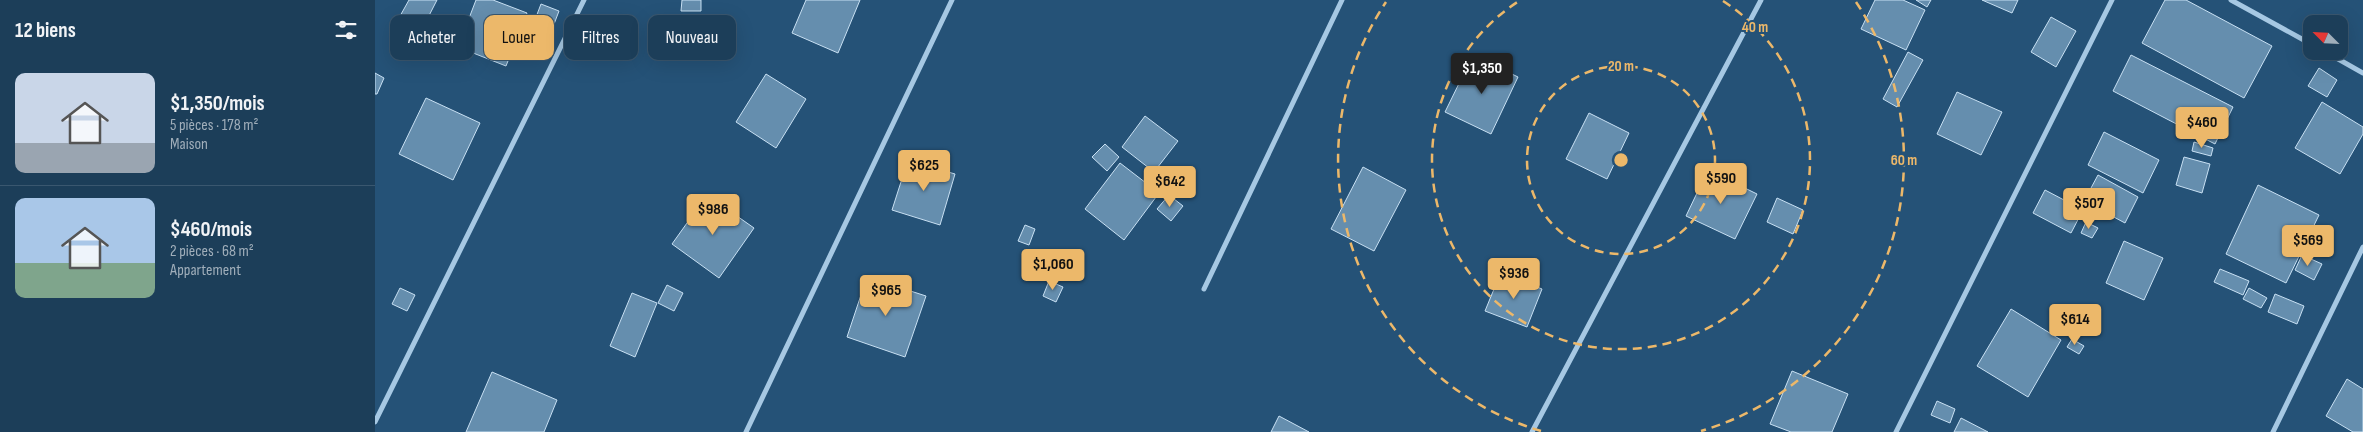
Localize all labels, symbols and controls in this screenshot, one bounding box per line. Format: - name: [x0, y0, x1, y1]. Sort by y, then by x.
- chip: Acheter: [390, 15, 474, 60]
- chip: Louer: [484, 15, 554, 60]
- chip: Filtres: [564, 15, 638, 60]
- chip: Nouveau: [648, 15, 736, 60]
- north arrow: [2303, 15, 2347, 60]
- map controls: [2303, 15, 2348, 60]
- icon: filters: [332, 16, 360, 44]
- text: 12 biens: [15, 18, 76, 43]
- text: 40 m: [1742, 18, 1768, 37]
- pin: $1,350: [1441, 52, 1523, 95]
- text: 20 m: [1608, 57, 1634, 76]
- text: $1,350: [1462, 59, 1502, 78]
- text: $1,350/mois: [170, 91, 265, 116]
- icon: home: [55, 93, 115, 153]
- pin: $460: [2172, 106, 2232, 149]
- text: $460: [2187, 113, 2217, 132]
- text: 5 pièces · 178 m²: [170, 116, 258, 135]
- text: Maison: [170, 135, 208, 154]
- pin: $625: [894, 150, 954, 192]
- centre of rings: [1612, 151, 1630, 169]
- text: 60 m: [1891, 151, 1917, 170]
- text: $625: [909, 156, 939, 175]
- pin: $590: [1691, 162, 1751, 205]
- pin: $642: [1140, 166, 1200, 208]
- text: $590: [1706, 169, 1736, 188]
- text: $642: [1155, 172, 1185, 191]
- pin: $507: [2059, 188, 2119, 230]
- pin: $986: [683, 194, 743, 236]
- text: $507: [2074, 194, 2104, 213]
- text: $986: [698, 200, 728, 219]
- text: $460/mois: [170, 217, 252, 242]
- icon: home: [55, 218, 115, 278]
- pin: $569: [2278, 224, 2338, 267]
- text: $569: [2293, 231, 2323, 250]
- text: 2 pièces · 68 m²: [170, 242, 254, 261]
- pin: $1,060: [1012, 248, 1094, 291]
- text: $1,060: [1032, 255, 1074, 274]
- pin: $936: [1484, 258, 1544, 300]
- text: Appartement: [170, 261, 241, 280]
- text: $936: [1499, 264, 1529, 283]
- pin: $965: [856, 274, 916, 317]
- text: $965: [871, 281, 901, 300]
- pin: $614: [2045, 304, 2105, 346]
- text: $614: [2060, 310, 2090, 329]

